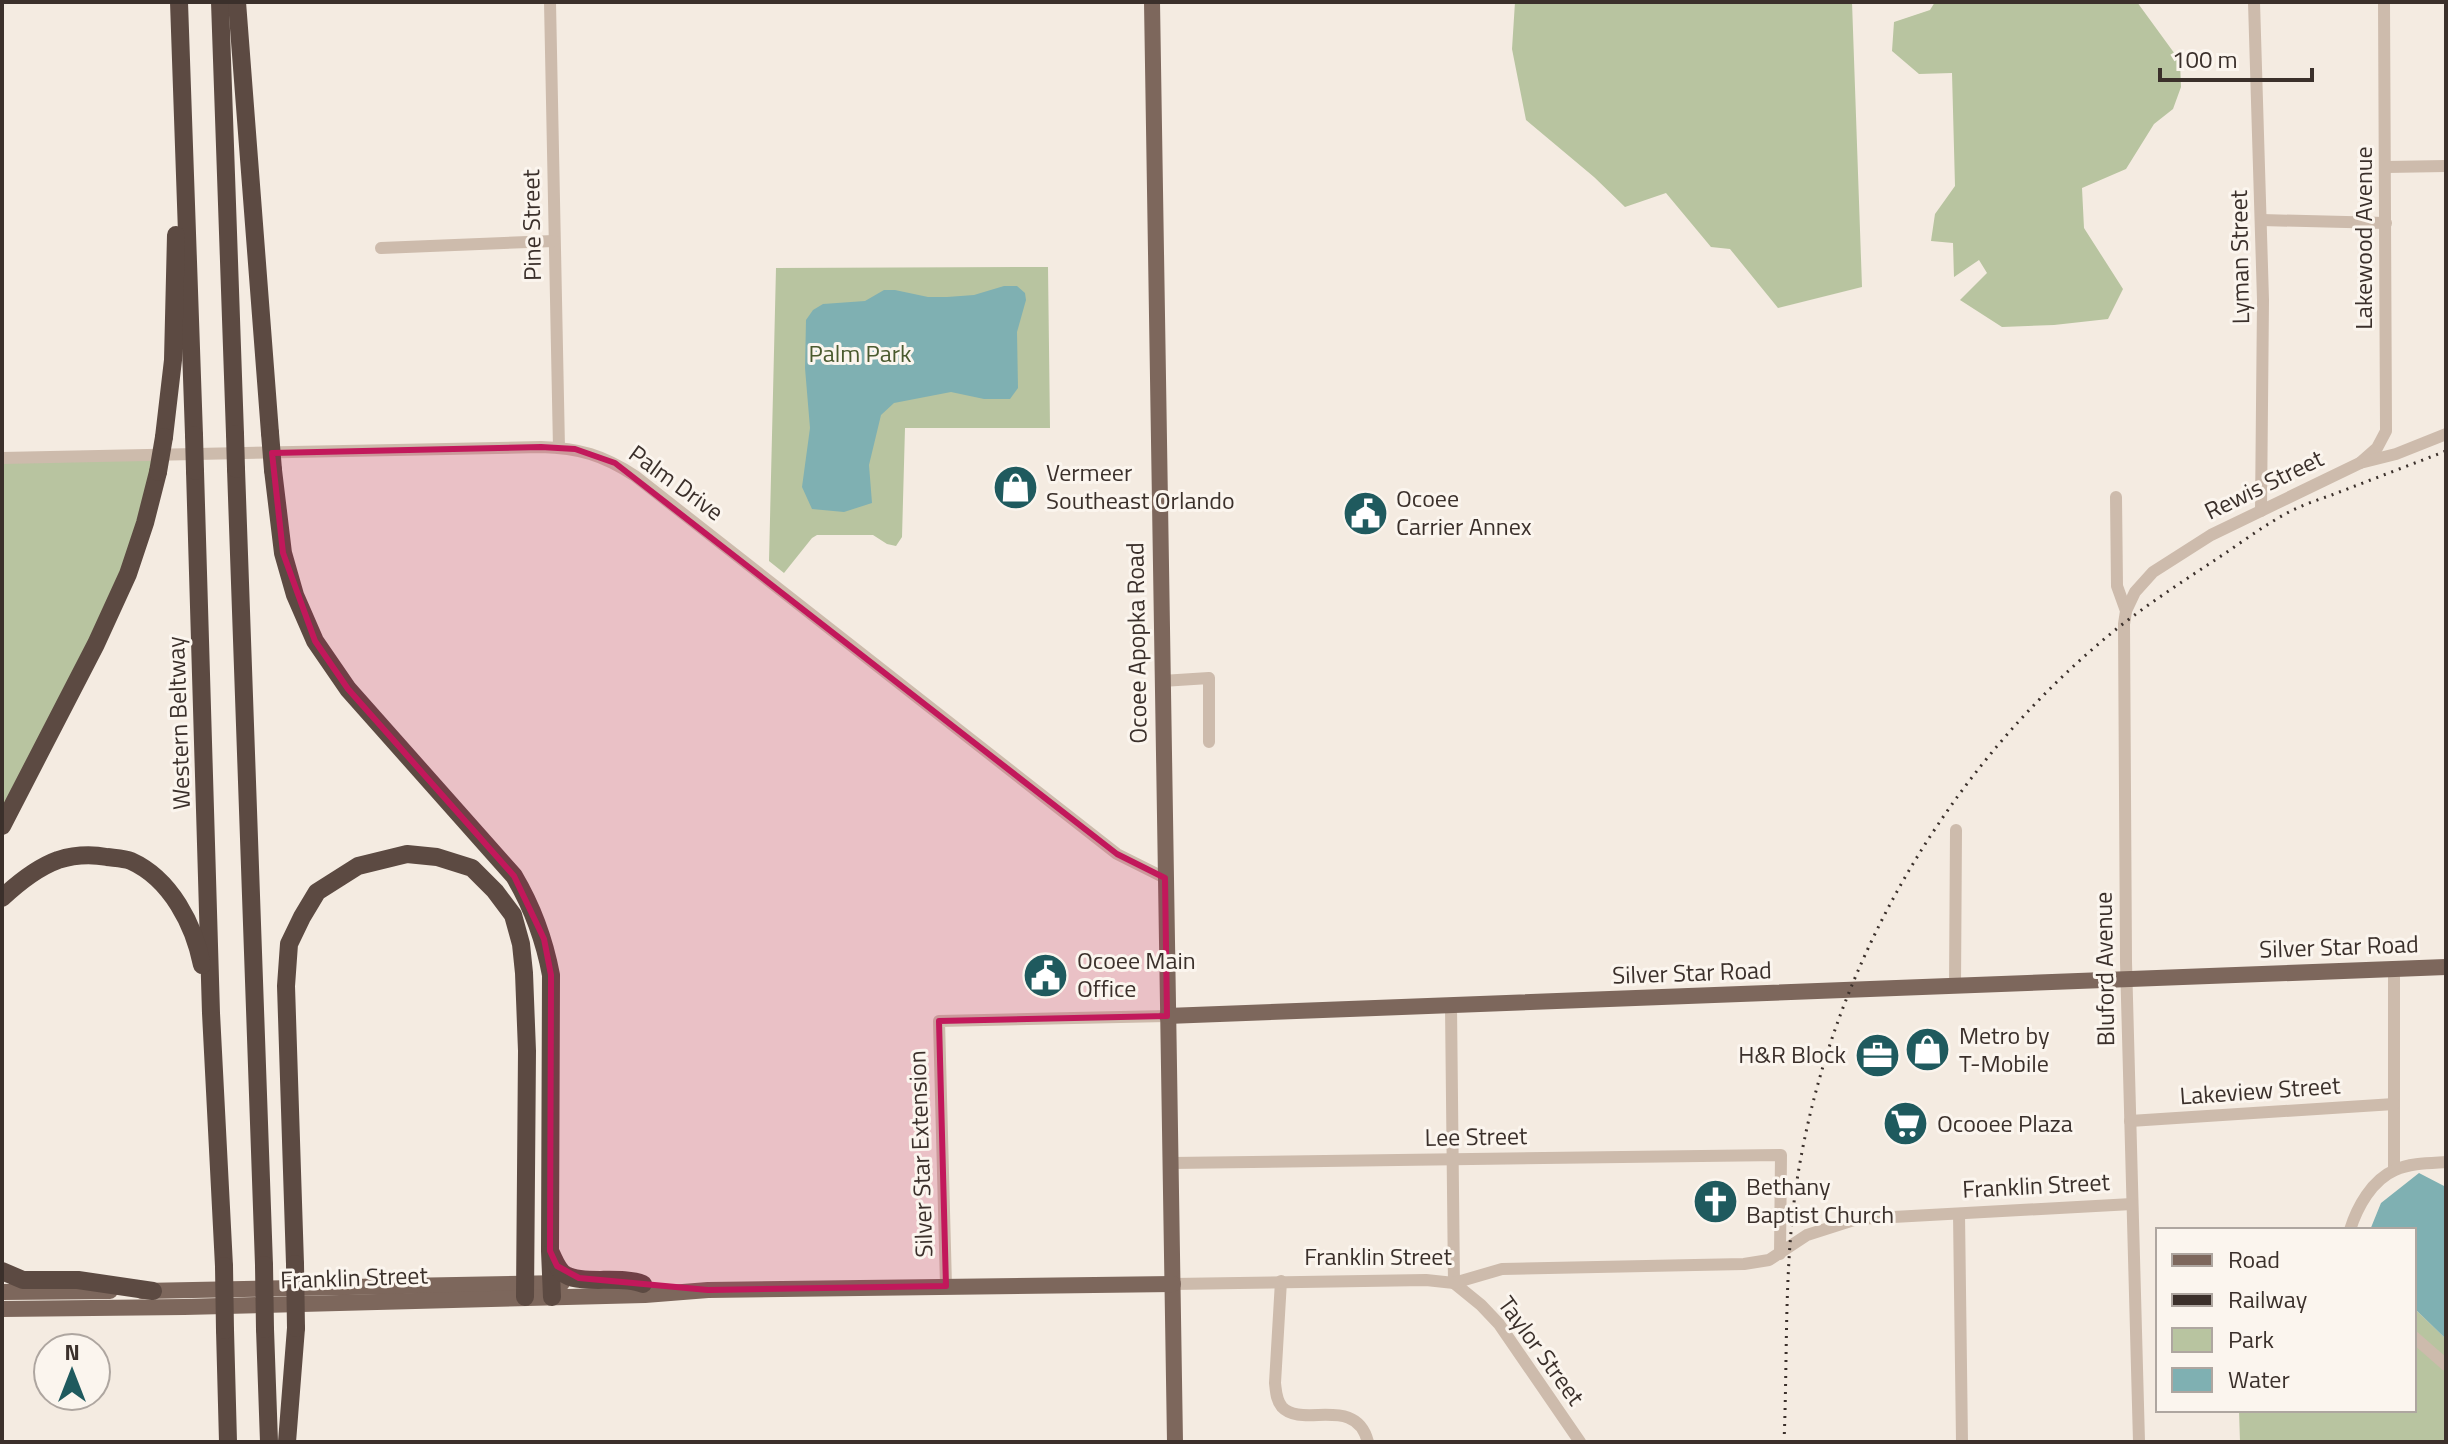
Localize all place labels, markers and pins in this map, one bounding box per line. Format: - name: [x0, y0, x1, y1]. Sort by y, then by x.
- place label: Vermeer Southeast Orlando: [1046, 454, 1235, 518]
- shop icon: Vermeer Southeast Orlando: [991, 463, 1039, 511]
- place label: Ocoee Carrier Annex: [1396, 480, 1532, 544]
- public building icon: Ocoee Carrier Annex: [1341, 489, 1389, 537]
- place label: Ocoee Main Office: [1077, 942, 1196, 1006]
- public building icon: Ocoee Main Office: [1022, 951, 1070, 999]
- place label: Metro by T-Mobile: [1959, 1017, 2050, 1081]
- shop icon: Metro by T-Mobile: [1904, 1026, 1952, 1074]
- office icon: H&R Block: [1853, 1031, 1901, 1079]
- place label: H&R Block: [1738, 1036, 1846, 1072]
- supermarket icon: Ocooee Plaza: [1882, 1100, 1930, 1148]
- place label: Ocooee Plaza: [1937, 1105, 2073, 1141]
- place label: Bethany Baptist Church: [1746, 1168, 1894, 1232]
- church icon: Bethany Baptist Church: [1691, 1177, 1739, 1225]

